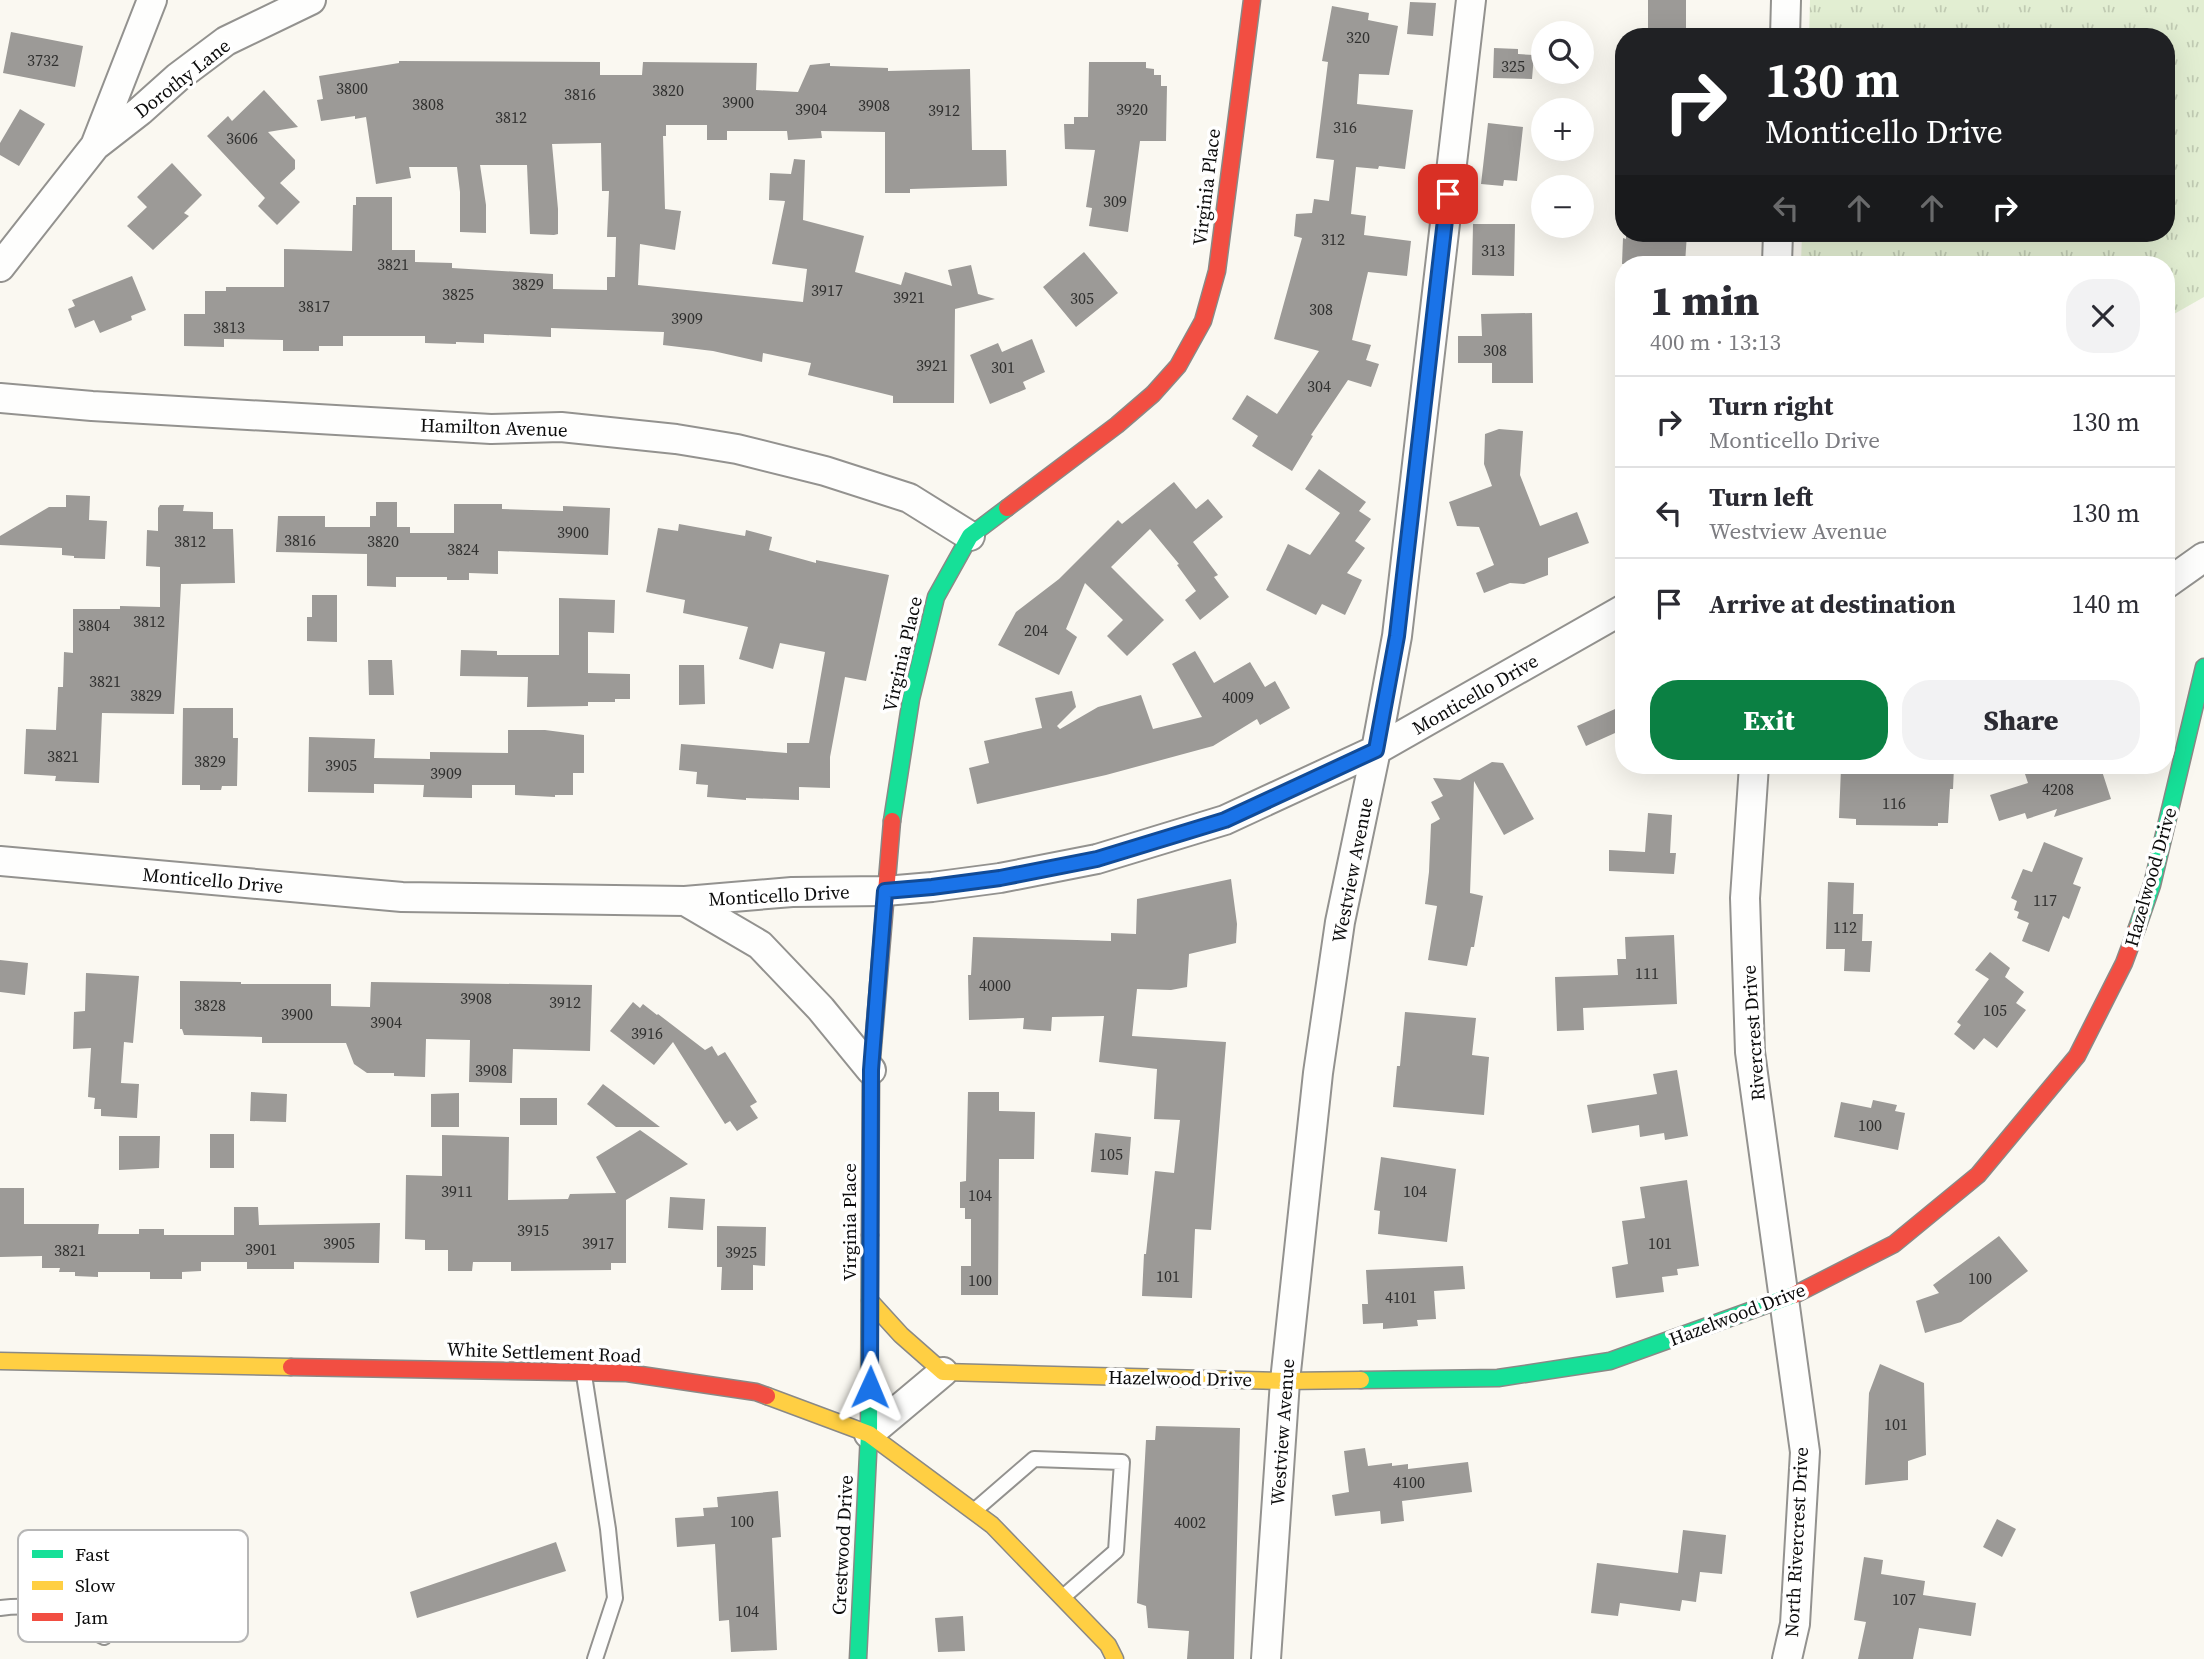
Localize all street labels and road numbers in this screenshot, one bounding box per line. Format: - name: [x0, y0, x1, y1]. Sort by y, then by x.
- street label: Dorothy Lane: [129, 32, 235, 124]
- street label: Virginia Place: [1186, 127, 1226, 247]
- street label: Hamilton Avenue: [420, 411, 568, 443]
- street label: Virginia Place: [876, 594, 928, 714]
- street label: Monticello Drive: [1407, 647, 1543, 741]
- street label: Westview Avenue: [1325, 795, 1379, 945]
- street label: Hazelwood Drive: [2118, 804, 2182, 950]
- street label: Monticello Drive: [142, 861, 284, 899]
- street label: Monticello Drive: [708, 878, 850, 912]
- street label: Rivercrest Drive: [1735, 964, 1771, 1102]
- street label: Virginia Place: [836, 1163, 862, 1281]
- street label: Hazelwood Drive: [1665, 1276, 1809, 1352]
- street label: White Settlement Road: [446, 1336, 642, 1368]
- street label: Westview Avenue: [1264, 1358, 1300, 1506]
- street label: Hazelwood Drive: [1108, 1364, 1252, 1392]
- street label: North Rivercrest Drive: [1778, 1446, 1814, 1638]
- street label: Crestwood Drive: [825, 1474, 859, 1616]

